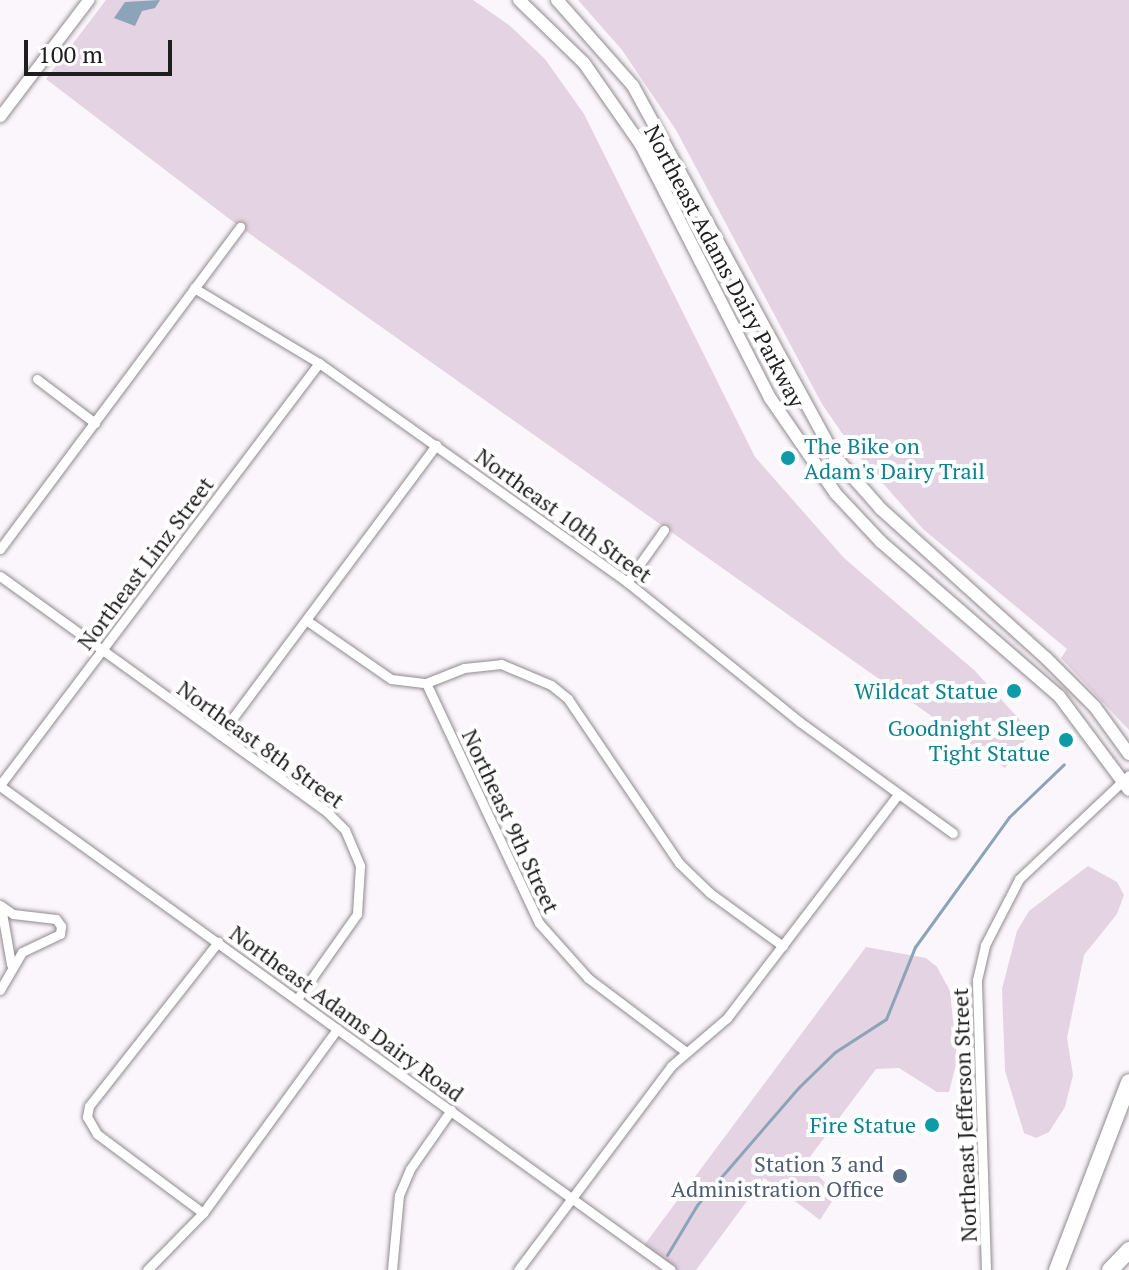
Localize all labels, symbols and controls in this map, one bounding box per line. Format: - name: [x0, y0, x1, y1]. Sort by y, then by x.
- scale bar: [28, 24, 176, 74]
- text: 100 m: [38, 38, 103, 70]
- street label: Northeast Adams Dairy Parkway: [639, 120, 811, 412]
- place label: The Bike on Adam's Dairy Trail: [804, 432, 985, 484]
- street label: Northeast 10th Street: [471, 442, 657, 588]
- marker: The Bike on Adam's Dairy Trail: [779, 449, 797, 467]
- street label: Northeast Linz Street: [71, 471, 219, 655]
- street label: Northeast 8th Street: [172, 675, 350, 813]
- place label: Wildcat Statue: [854, 678, 998, 704]
- marker: Wildcat Statue: [1005, 682, 1023, 700]
- place label: Goodnight Sleep Tight Statue: [888, 714, 1050, 766]
- street label: Northeast 9th Street: [457, 725, 565, 917]
- marker: Goodnight Sleep Tight Statue: [1057, 731, 1075, 749]
- street label: Northeast Adams Dairy Road: [225, 919, 469, 1107]
- street label: Northeast Jefferson Street: [946, 987, 982, 1243]
- place label: Fire Statue: [810, 1112, 916, 1138]
- marker: Fire Statue: [923, 1116, 941, 1134]
- place label: Station 3 and Administration Office: [671, 1150, 884, 1202]
- marker: Station 3 and Administration Office: [891, 1167, 909, 1185]

